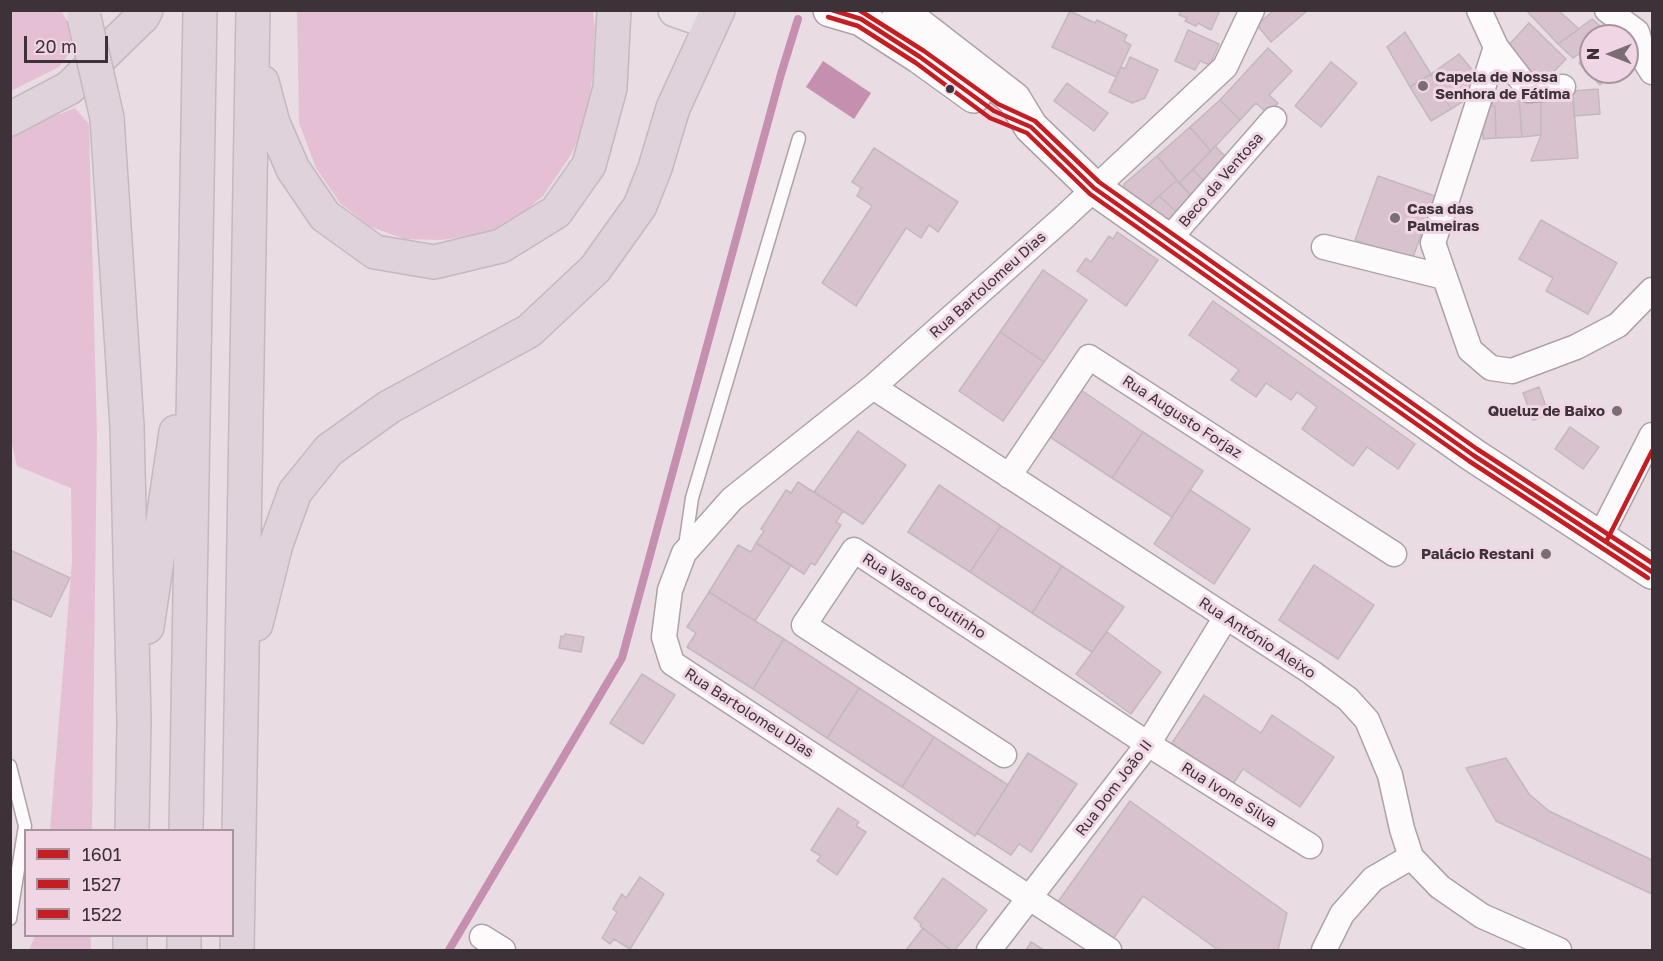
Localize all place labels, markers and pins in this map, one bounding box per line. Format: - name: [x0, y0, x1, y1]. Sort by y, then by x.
- place label: Capela de Nossa Senhora de Fátima: [1435, 68, 1570, 103]
- marker: Capela de Nossa Senhora de Fátima: [1416, 79, 1430, 93]
- unlabelled marker: [944, 83, 956, 95]
- place label: Casa das Palmeiras: [1407, 200, 1479, 235]
- marker: Casa das Palmeiras: [1388, 211, 1402, 225]
- place label: Queluz de Baixo: [1488, 402, 1605, 420]
- marker: Queluz de Baixo: [1610, 404, 1624, 418]
- place label: Palácio Restani: [1421, 545, 1534, 563]
- marker: Palácio Restani: [1539, 547, 1553, 561]

